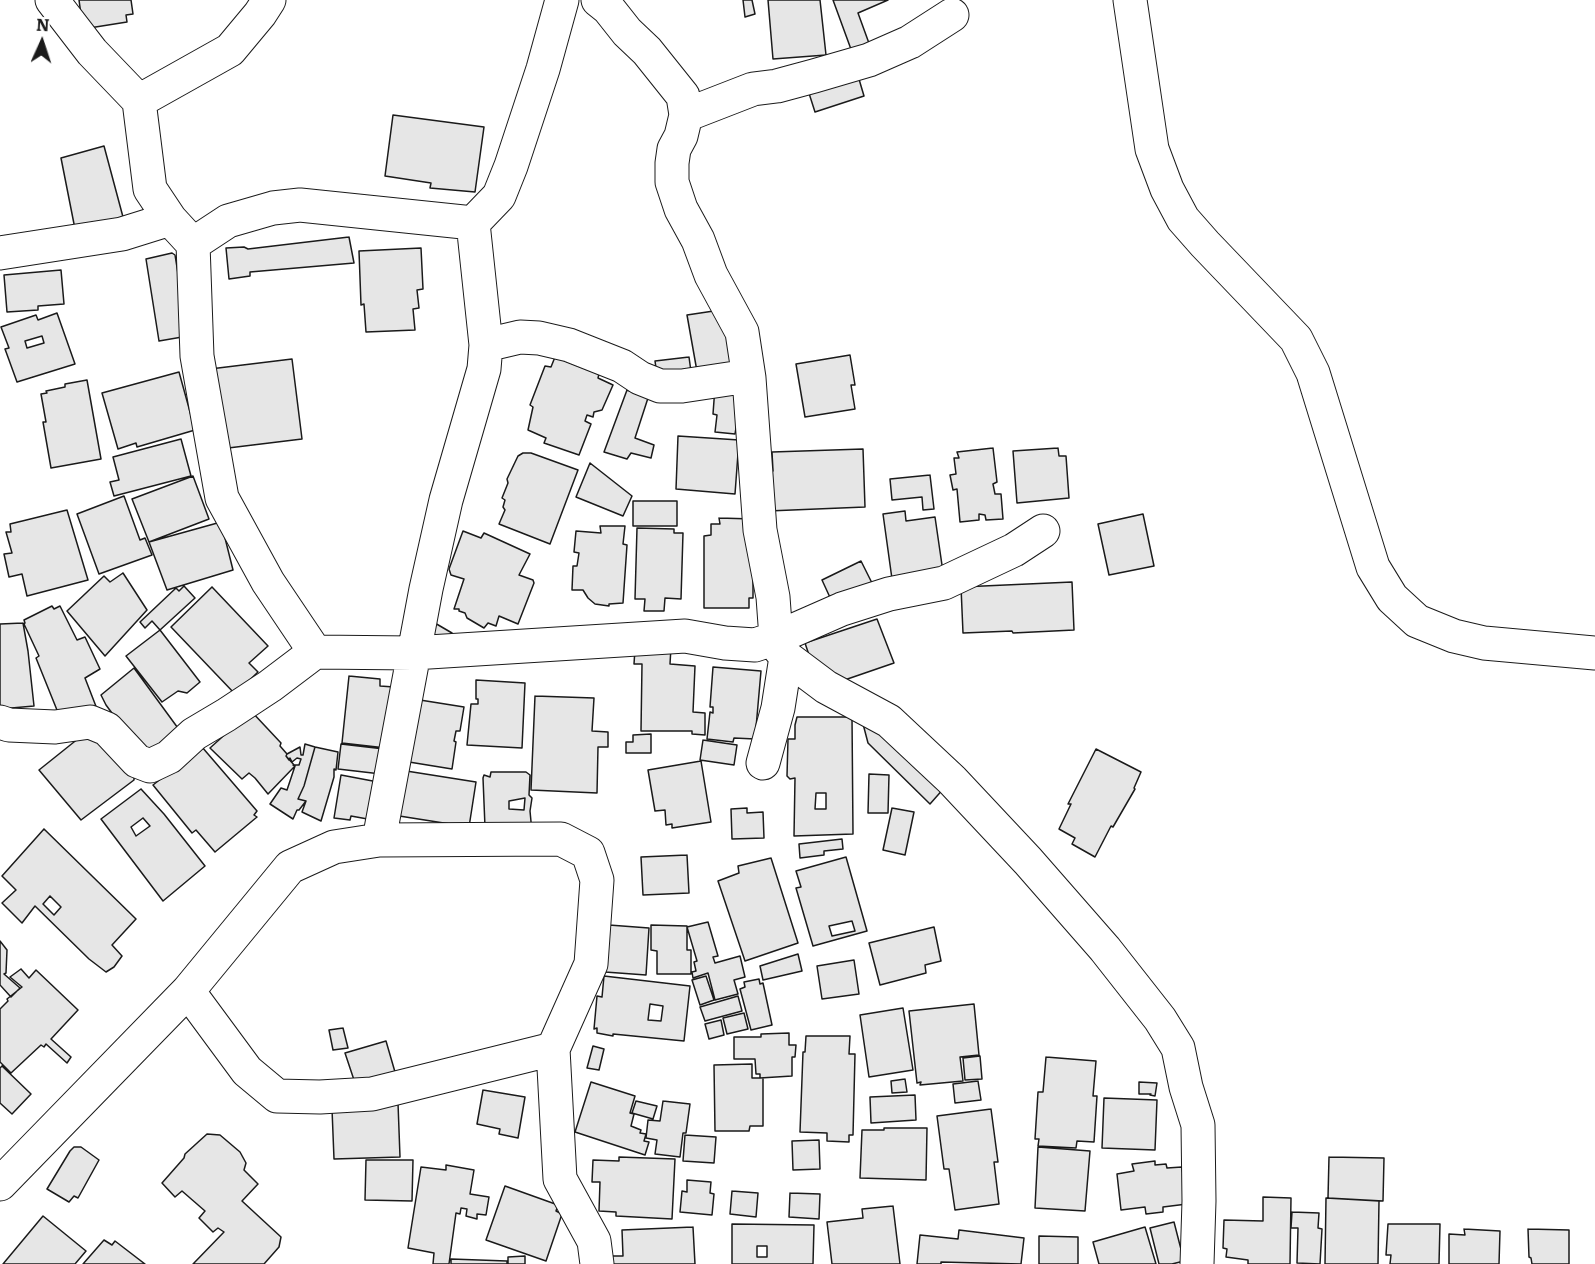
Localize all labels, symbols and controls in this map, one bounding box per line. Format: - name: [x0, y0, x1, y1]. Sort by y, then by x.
- north arrow: [12, 12, 72, 72]
- text: N: [36, 12, 50, 36]

